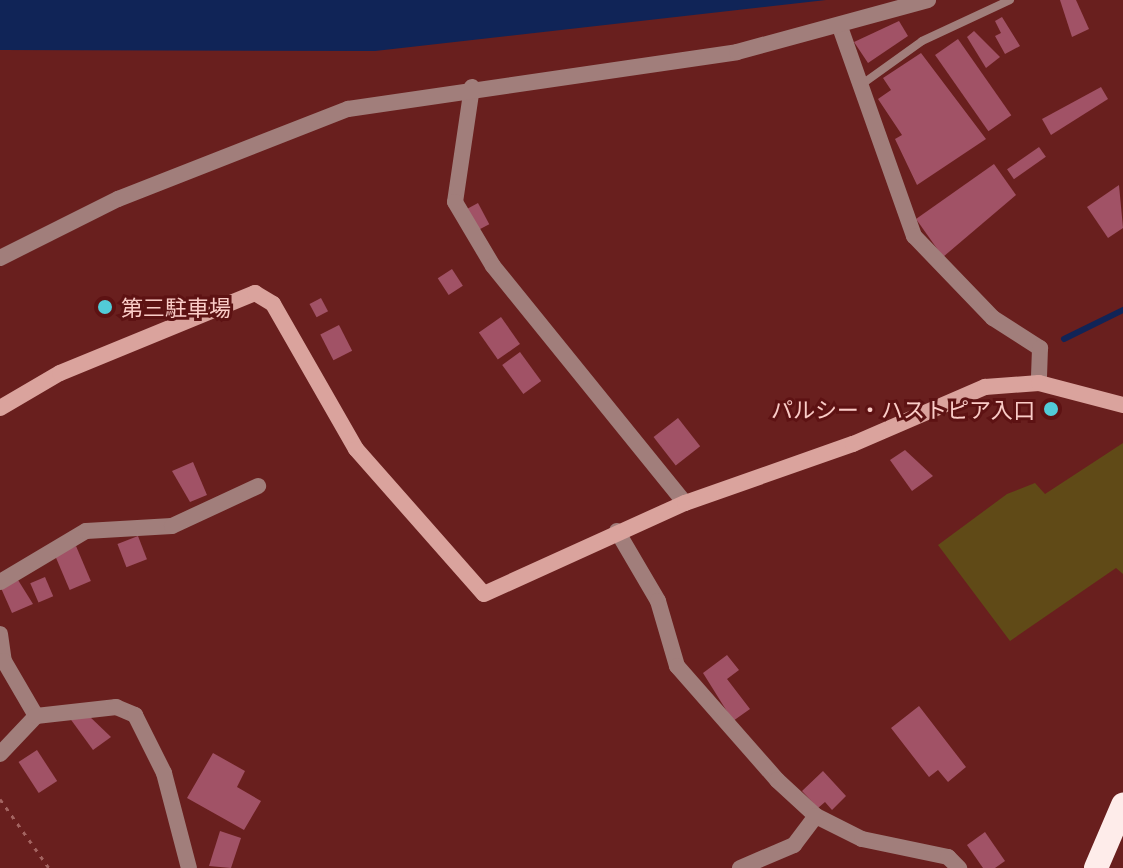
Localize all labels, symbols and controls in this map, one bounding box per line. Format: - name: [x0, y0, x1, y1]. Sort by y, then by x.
- place label: 第三駐車場: [121, 294, 231, 320]
- marker: 第三駐車場: [96, 298, 114, 316]
- place label: パルシー・ハストピア入口: [771, 396, 1035, 422]
- marker: パルシー・ハストピア入口: [1042, 400, 1060, 418]

